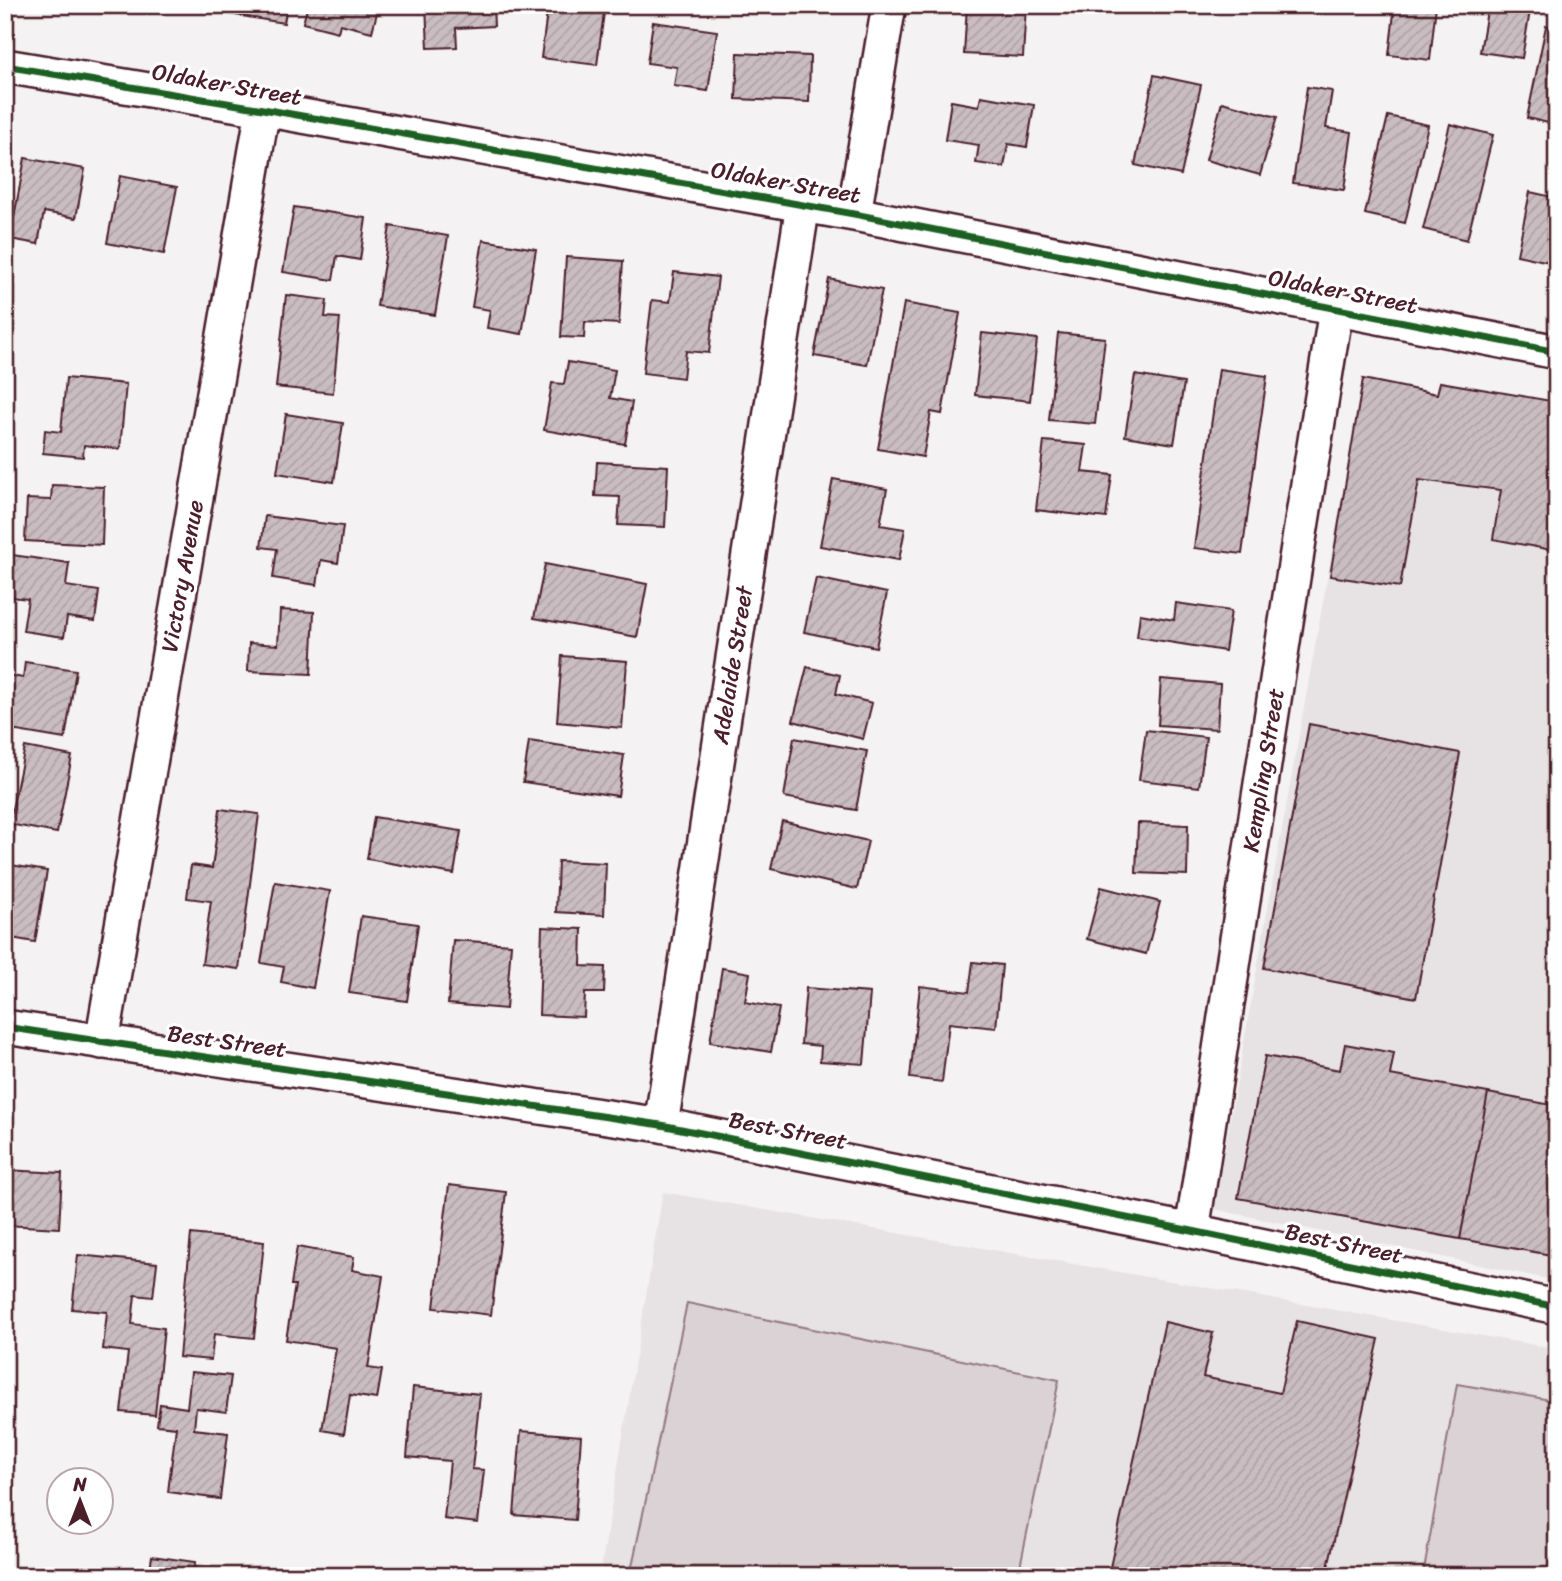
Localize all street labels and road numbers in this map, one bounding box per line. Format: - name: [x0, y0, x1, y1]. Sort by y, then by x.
- street label: Oldaker Street: [149, 51, 305, 118]
- street label: Oldaker Street: [708, 149, 864, 216]
- street label: Oldaker Street: [1265, 257, 1421, 326]
- street label: Victory Avenue: [149, 496, 216, 656]
- street label: Adelaide Street: [700, 581, 765, 748]
- street label: Kempling Street: [1230, 685, 1297, 855]
- street label: Best Street: [165, 1013, 289, 1070]
- street label: Best Street: [725, 1099, 851, 1162]
- street label: Best Street: [1281, 1211, 1407, 1276]

